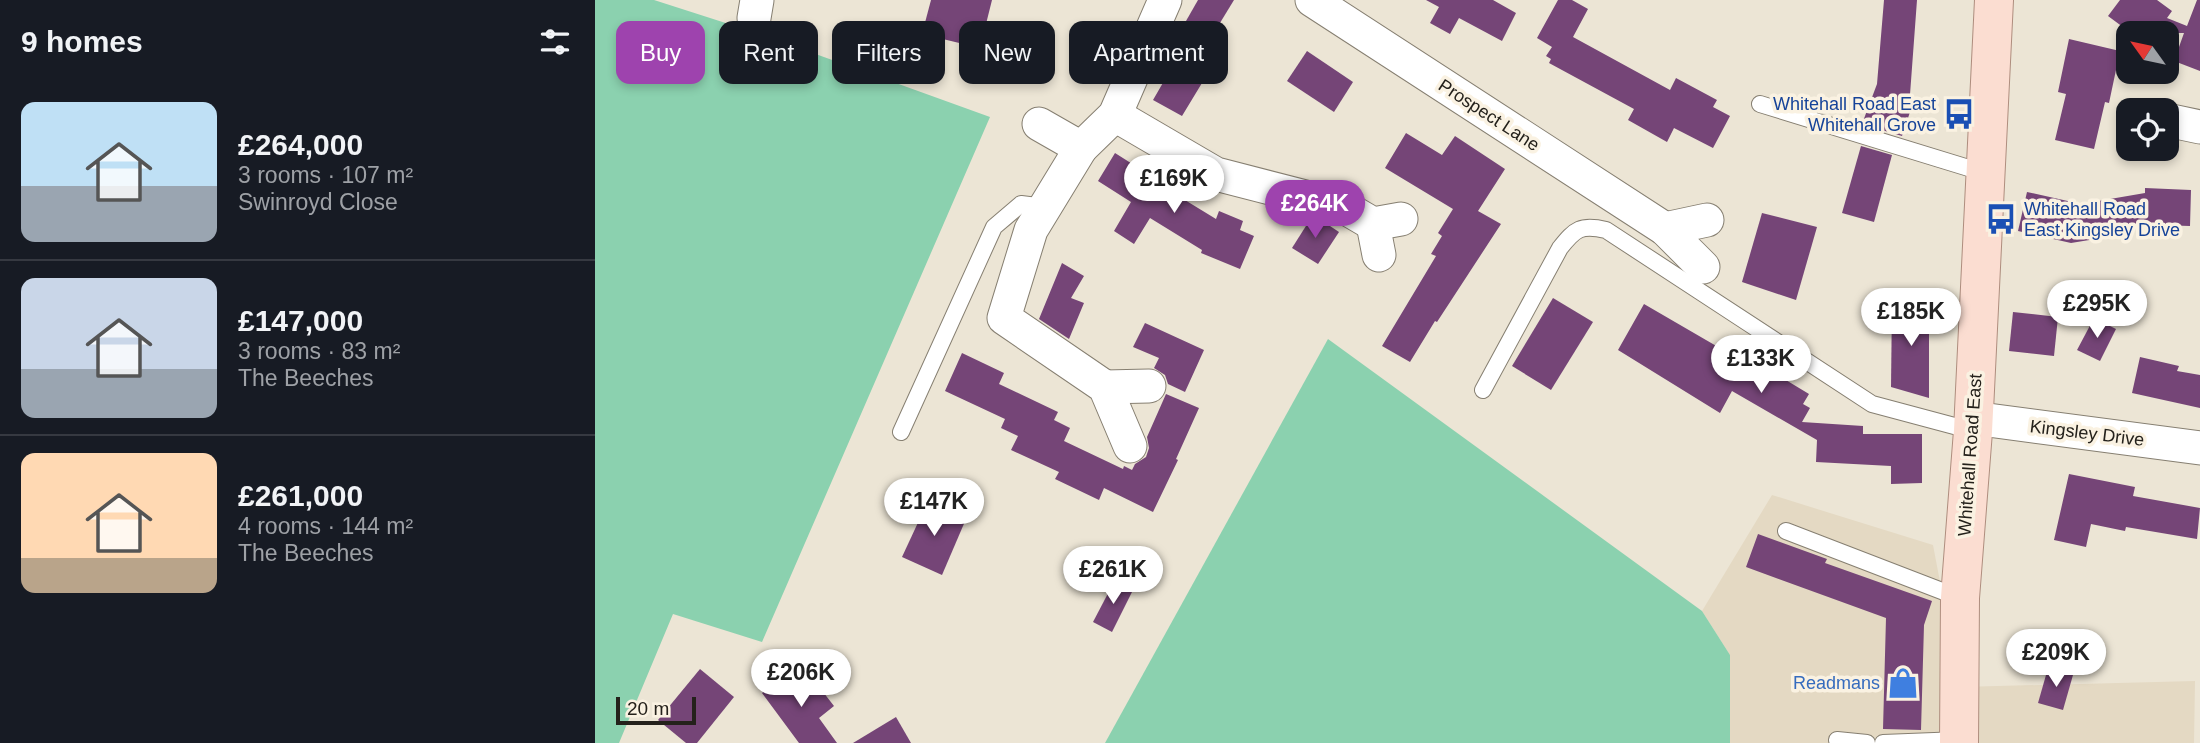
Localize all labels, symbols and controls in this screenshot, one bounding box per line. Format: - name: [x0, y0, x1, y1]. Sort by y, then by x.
- chip: Buy: [616, 21, 705, 84]
- chip: Rent: [719, 21, 818, 84]
- chip: Filters: [832, 21, 945, 84]
- chip: New: [959, 21, 1055, 84]
- chip: Apartment: [1069, 21, 1228, 84]
- north arrow: [2116, 21, 2179, 84]
- map controls: [2116, 21, 2179, 161]
- icon: filters: [536, 23, 574, 61]
- text: 9 homes: [21, 25, 143, 58]
- street label: Prospect Lane: [1435, 75, 1543, 155]
- place label: Whitehall Road East Whitehall Grove: [1773, 94, 1936, 135]
- bus stop icon: Whitehall Road East Whitehall Grove: [1942, 97, 1976, 131]
- button: locate: [2116, 98, 2179, 161]
- text: £264,000: [238, 128, 363, 161]
- icon: home: [77, 130, 161, 214]
- pin: £169K: [1125, 156, 1223, 215]
- text: 3 rooms · 107 m²: [238, 162, 413, 188]
- text: £169K: [1140, 165, 1208, 191]
- pin: £264K: [1266, 180, 1364, 240]
- text: Swinroyd Close: [238, 189, 398, 215]
- text: £264K: [1281, 190, 1349, 216]
- place label: Whitehall Road East Kingsley Drive: [2024, 199, 2180, 240]
- bus stop icon: Whitehall Road East Kingsley Drive: [1984, 202, 2018, 236]
- pin: £295K: [2048, 280, 2146, 340]
- pin: £185K: [1862, 288, 1960, 348]
- text: £295K: [2063, 290, 2131, 316]
- text: £185K: [1877, 298, 1945, 324]
- text: £147,000: [238, 304, 363, 337]
- icon: home: [77, 306, 161, 390]
- pin: £133K: [1712, 336, 1810, 395]
- text: 3 rooms · 83 m²: [238, 338, 400, 364]
- text: £133K: [1727, 345, 1795, 371]
- text: The Beeches: [238, 365, 374, 391]
- street label: Whitehall Road East: [1954, 373, 1986, 537]
- street label: Kingsley Drive: [2029, 416, 2145, 450]
- pin: £147K: [885, 478, 983, 538]
- text: £261,000: [238, 479, 363, 512]
- icon: home: [77, 481, 161, 565]
- text: £147K: [900, 488, 968, 514]
- text: 4 rooms · 144 m²: [238, 513, 413, 539]
- text: The Beeches: [238, 540, 374, 566]
- pin: £261K: [1064, 546, 1162, 606]
- text: £261K: [1079, 556, 1147, 582]
- pin: £209K: [2007, 630, 2105, 689]
- text: £209K: [2022, 639, 2090, 665]
- pin: £206K: [752, 650, 850, 709]
- text: £206K: [767, 659, 835, 685]
- shop icon: Readmans: [1886, 666, 1920, 700]
- place label: Readmans: [1793, 673, 1880, 693]
- scale bar: [616, 694, 697, 726]
- text: 20 m: [627, 698, 669, 719]

